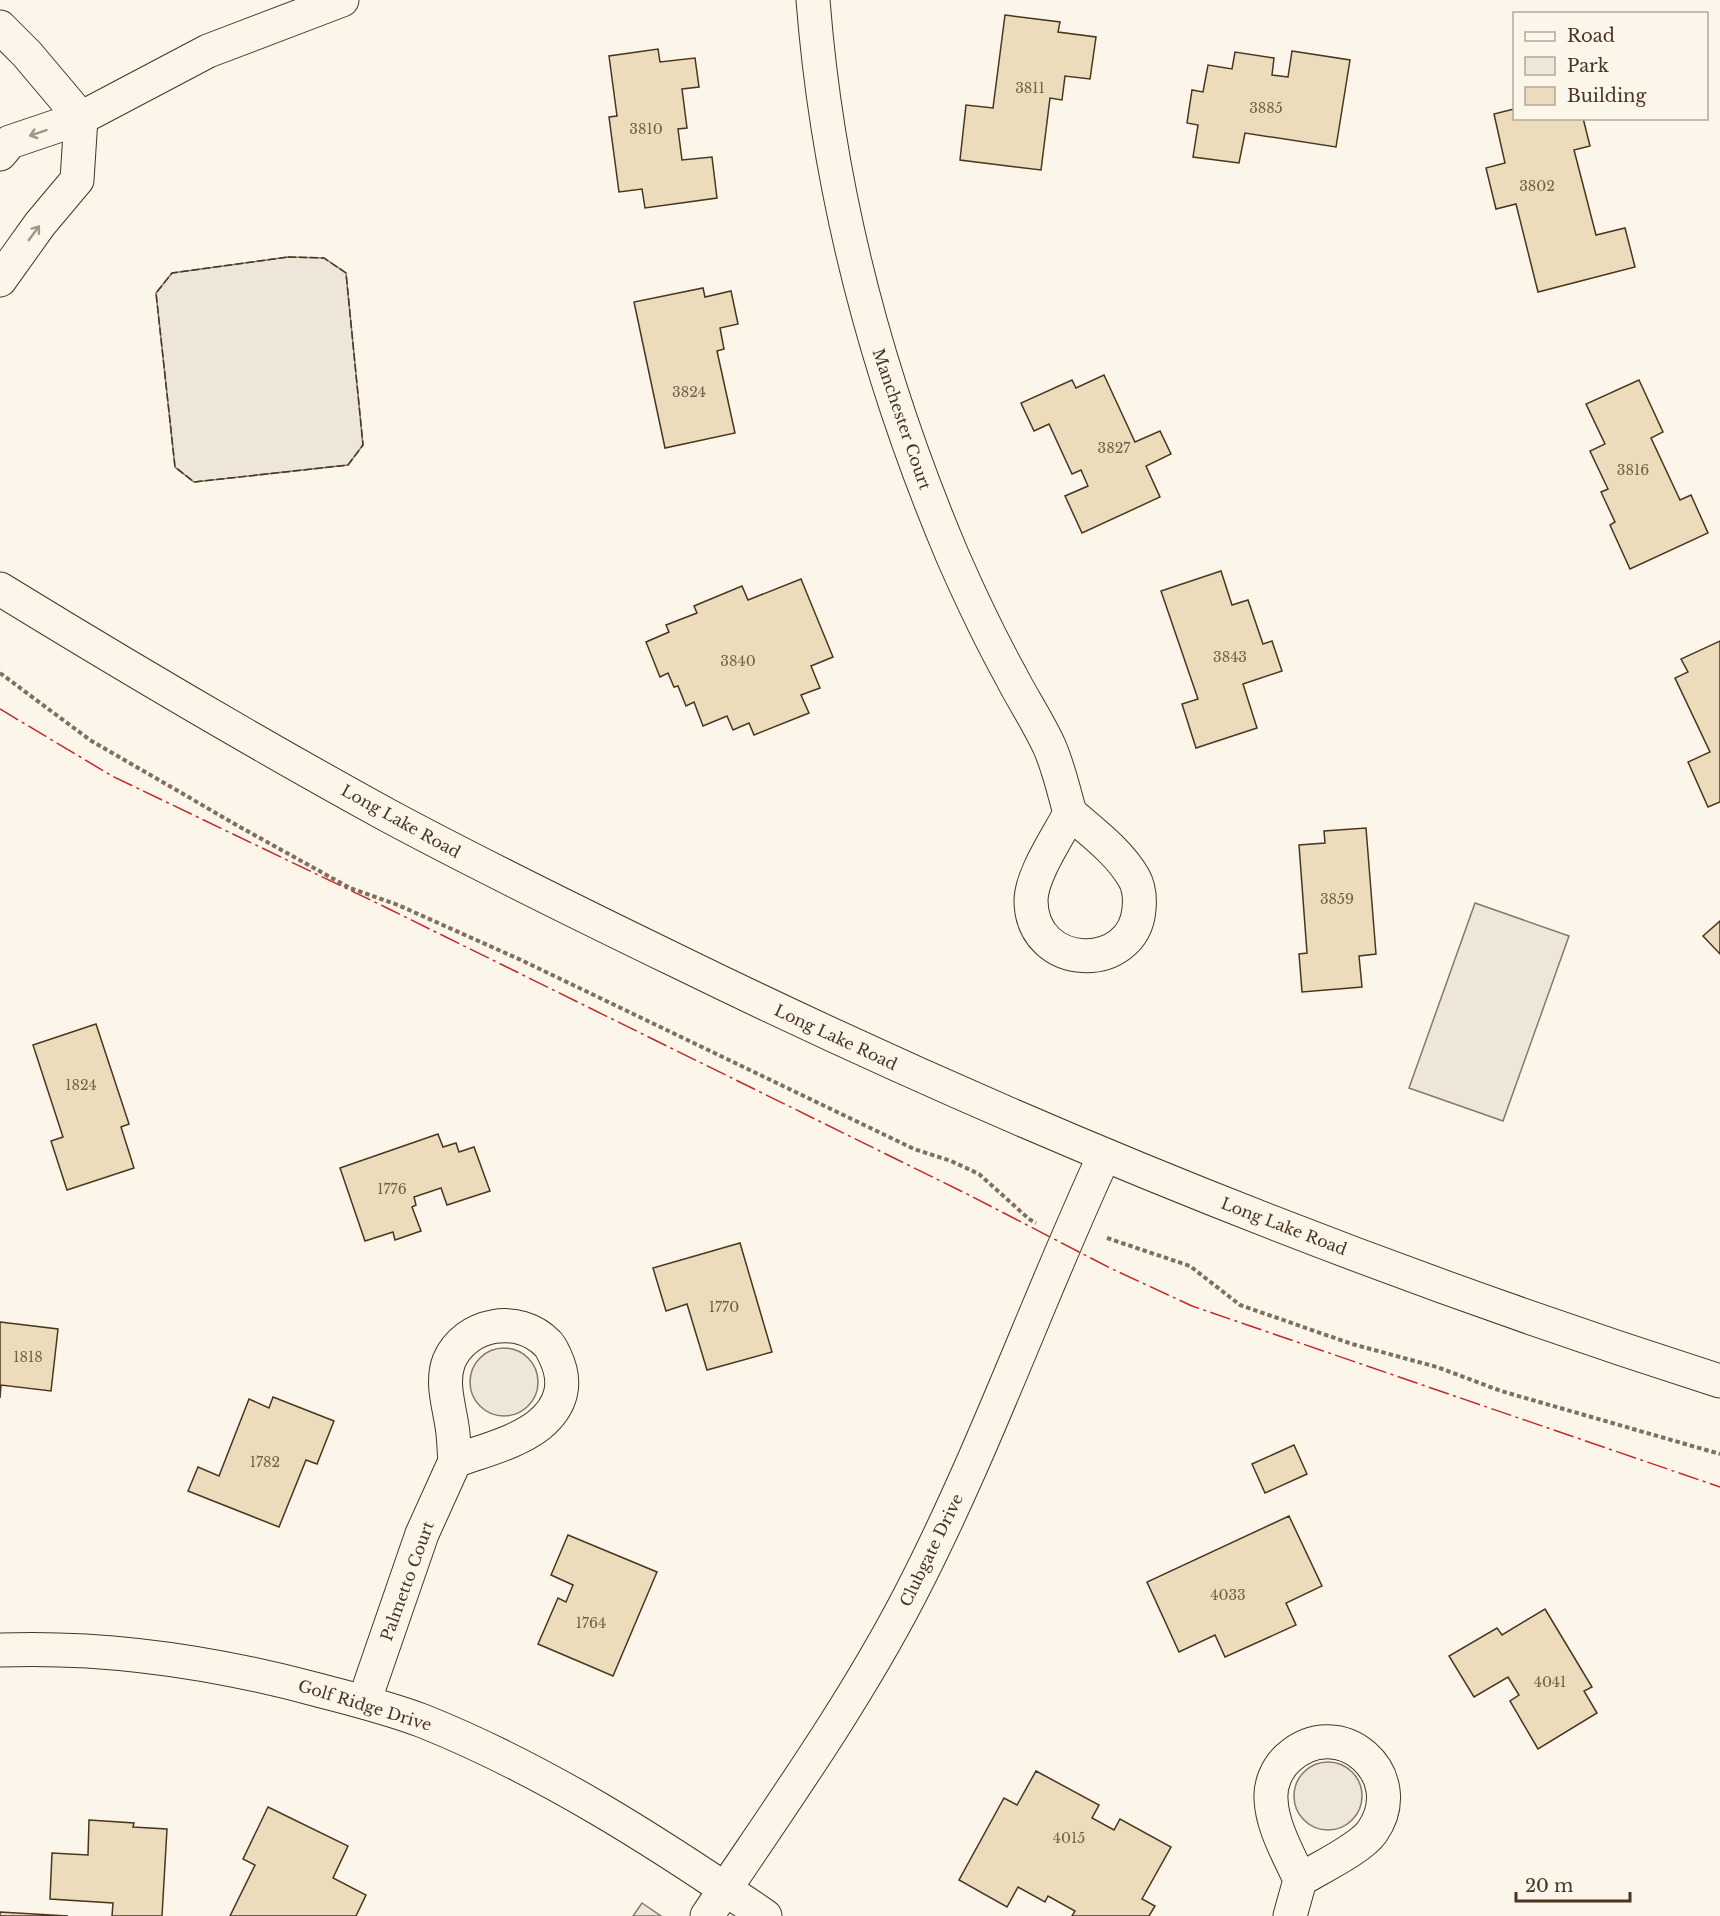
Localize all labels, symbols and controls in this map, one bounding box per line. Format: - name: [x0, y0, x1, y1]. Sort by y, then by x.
- legend: [1513, 12, 1708, 120]
- text: Road: [1567, 25, 1615, 47]
- text: Park: [1567, 55, 1609, 77]
- house number: 3811: [1015, 79, 1045, 97]
- text: Building: [1567, 85, 1646, 107]
- house number: 3885: [1249, 99, 1283, 117]
- house number: 3810: [629, 120, 663, 138]
- one-way arrow: [29, 128, 48, 139]
- house number: 3802: [1519, 177, 1555, 195]
- one-way arrow: [28, 225, 40, 241]
- street label: Manchester Court: [868, 346, 936, 492]
- house number: 3824: [672, 383, 706, 401]
- house number: 3827: [1098, 439, 1131, 457]
- house number: 3816: [1617, 461, 1649, 479]
- house number: 3843: [1213, 648, 1247, 666]
- house number: 3840: [720, 652, 756, 670]
- street label: Long Lake Road: [338, 780, 464, 862]
- house number: 3859: [1320, 890, 1354, 908]
- street label: Long Lake Road: [771, 1000, 901, 1074]
- house number: 1824: [65, 1076, 97, 1094]
- house number: 1776: [377, 1180, 407, 1198]
- street label: Long Lake Road: [1218, 1193, 1350, 1259]
- house number: 1770: [709, 1298, 739, 1316]
- house number: 1818: [13, 1348, 43, 1366]
- house number: 1782: [250, 1453, 280, 1471]
- street label: Clubgate Drive: [895, 1490, 967, 1610]
- street label: Palmetto Court: [376, 1518, 438, 1644]
- house number: 4033: [1210, 1586, 1246, 1604]
- house number: 1764: [576, 1614, 606, 1632]
- house number: 4041: [1534, 1673, 1566, 1691]
- street label: Golf Ridge Drive: [296, 1675, 434, 1735]
- house number: 4015: [1053, 1829, 1085, 1847]
- scale bar: [1516, 1865, 1630, 1903]
- text: 20 m: [1525, 1875, 1573, 1897]

